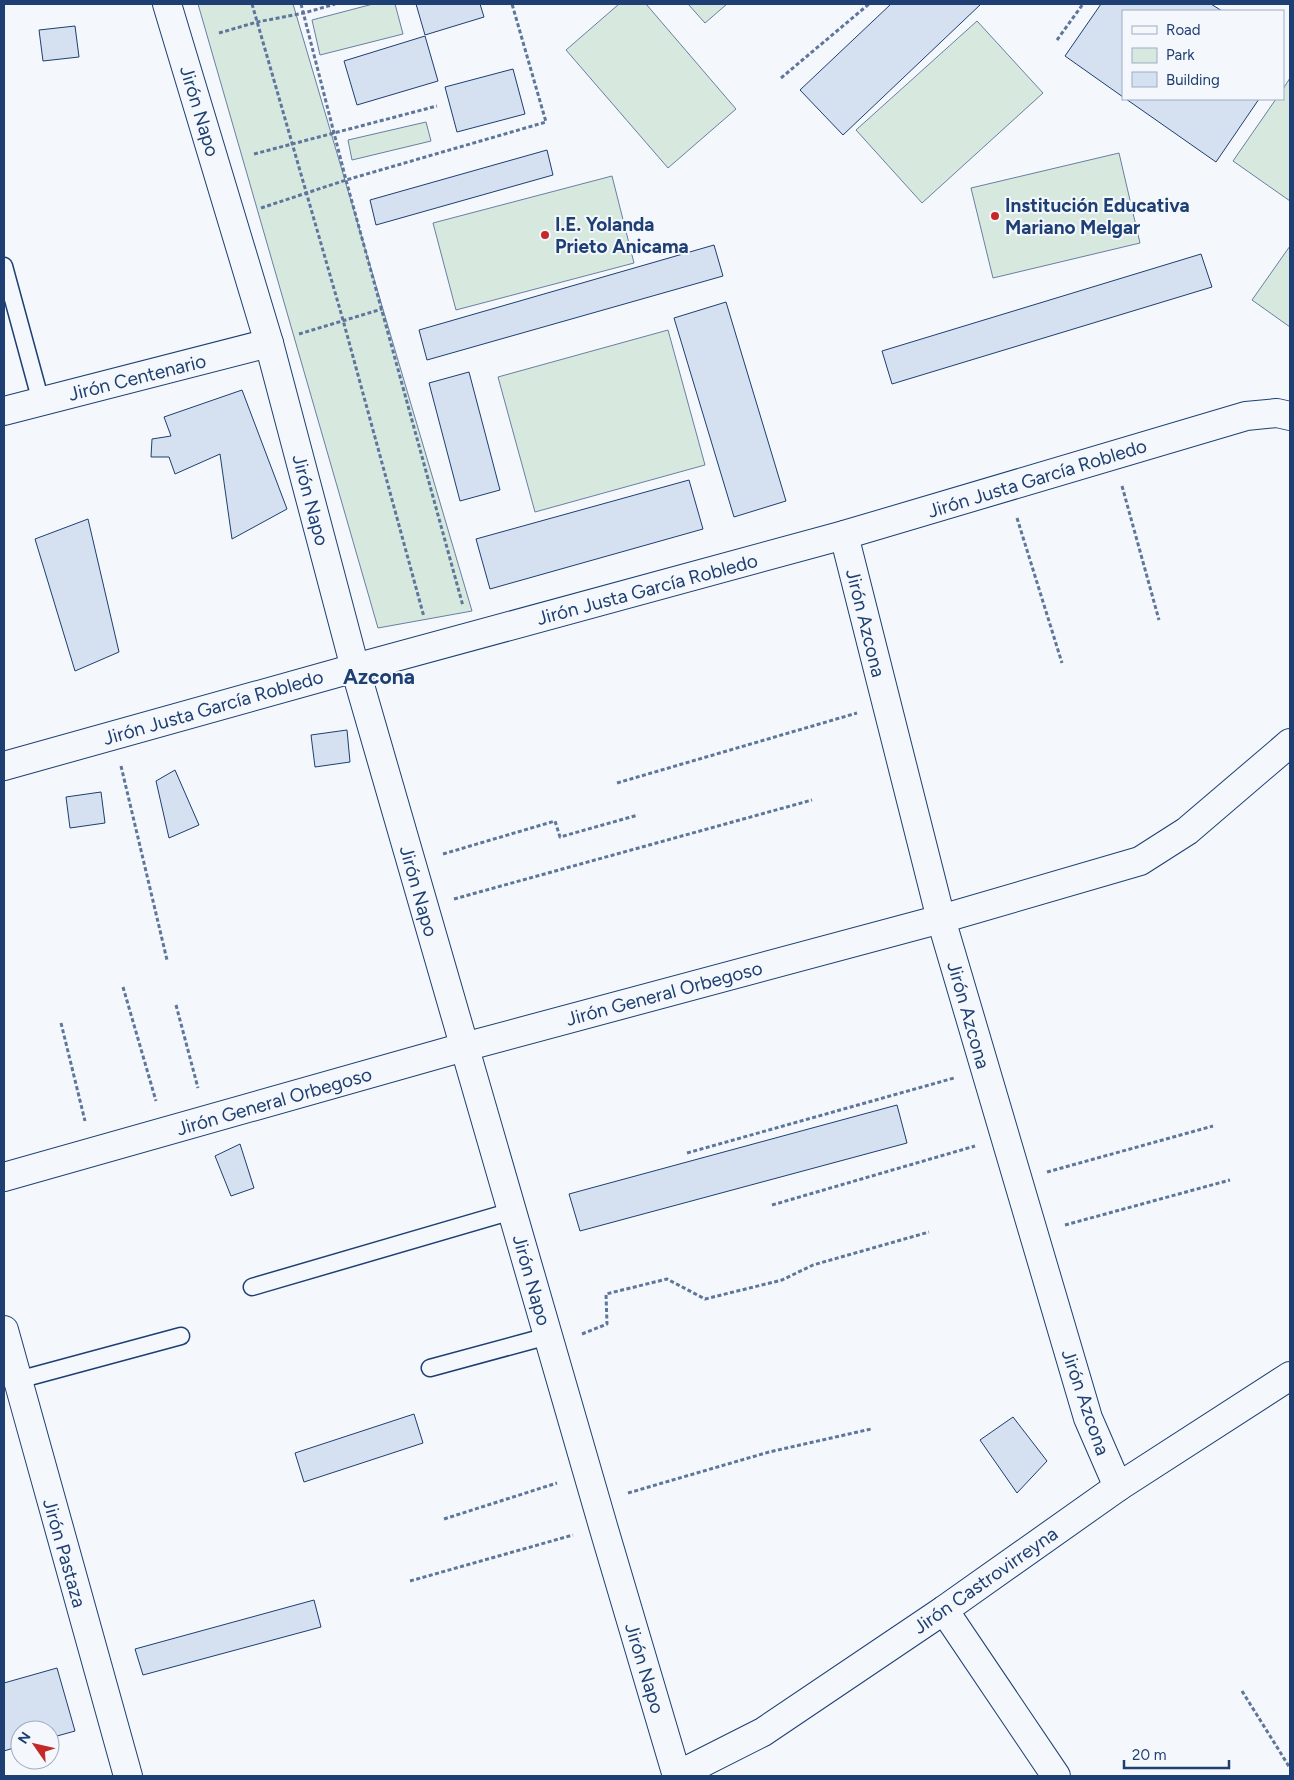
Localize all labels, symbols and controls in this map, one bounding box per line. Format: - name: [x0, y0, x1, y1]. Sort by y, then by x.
- legend: [1122, 10, 1284, 100]
- text: Road: [1166, 21, 1201, 39]
- text: Park: [1166, 46, 1195, 64]
- street label: Jirón Napo: [175, 63, 224, 159]
- text: Building: [1166, 71, 1220, 89]
- place label: Institución Educativa Mariano Melgar: [1005, 194, 1190, 239]
- marker: Institución Educativa Mariano Melgar: [989, 210, 1001, 222]
- place label: I.E. Yolanda Prieto Anicama: [555, 213, 689, 258]
- marker: I.E. Yolanda Prieto Anicama: [539, 229, 551, 241]
- street label: Jirón Centenario: [66, 349, 208, 406]
- street label: Jirón Justa García Robledo: [925, 434, 1150, 523]
- street label: Jirón Napo: [287, 452, 334, 548]
- street label: Jirón Justa García Robledo: [534, 549, 760, 630]
- street label: Jirón Azcona: [841, 567, 890, 680]
- district label: Azcona: [343, 664, 415, 689]
- street label: Jirón Justa García Robledo: [100, 665, 326, 750]
- street label: Jirón Napo: [395, 843, 442, 939]
- street label: Jirón General Orbegoso: [563, 956, 765, 1031]
- street label: Jirón Azcona: [942, 959, 995, 1072]
- street label: Jirón General Orbegoso: [174, 1063, 375, 1140]
- street label: Jirón Napo: [508, 1232, 555, 1328]
- street label: Jirón Azcona: [1057, 1346, 1114, 1458]
- street label: Jirón Pastaza: [38, 1496, 91, 1610]
- street label: Jirón Castrovirreyna: [909, 1522, 1062, 1639]
- street label: Jirón Napo: [620, 1620, 669, 1716]
- north arrow: [10, 1720, 60, 1770]
- text: N: [15, 1729, 35, 1747]
- scale bar: [1124, 1738, 1229, 1770]
- text: 20 m: [1132, 1746, 1166, 1764]

